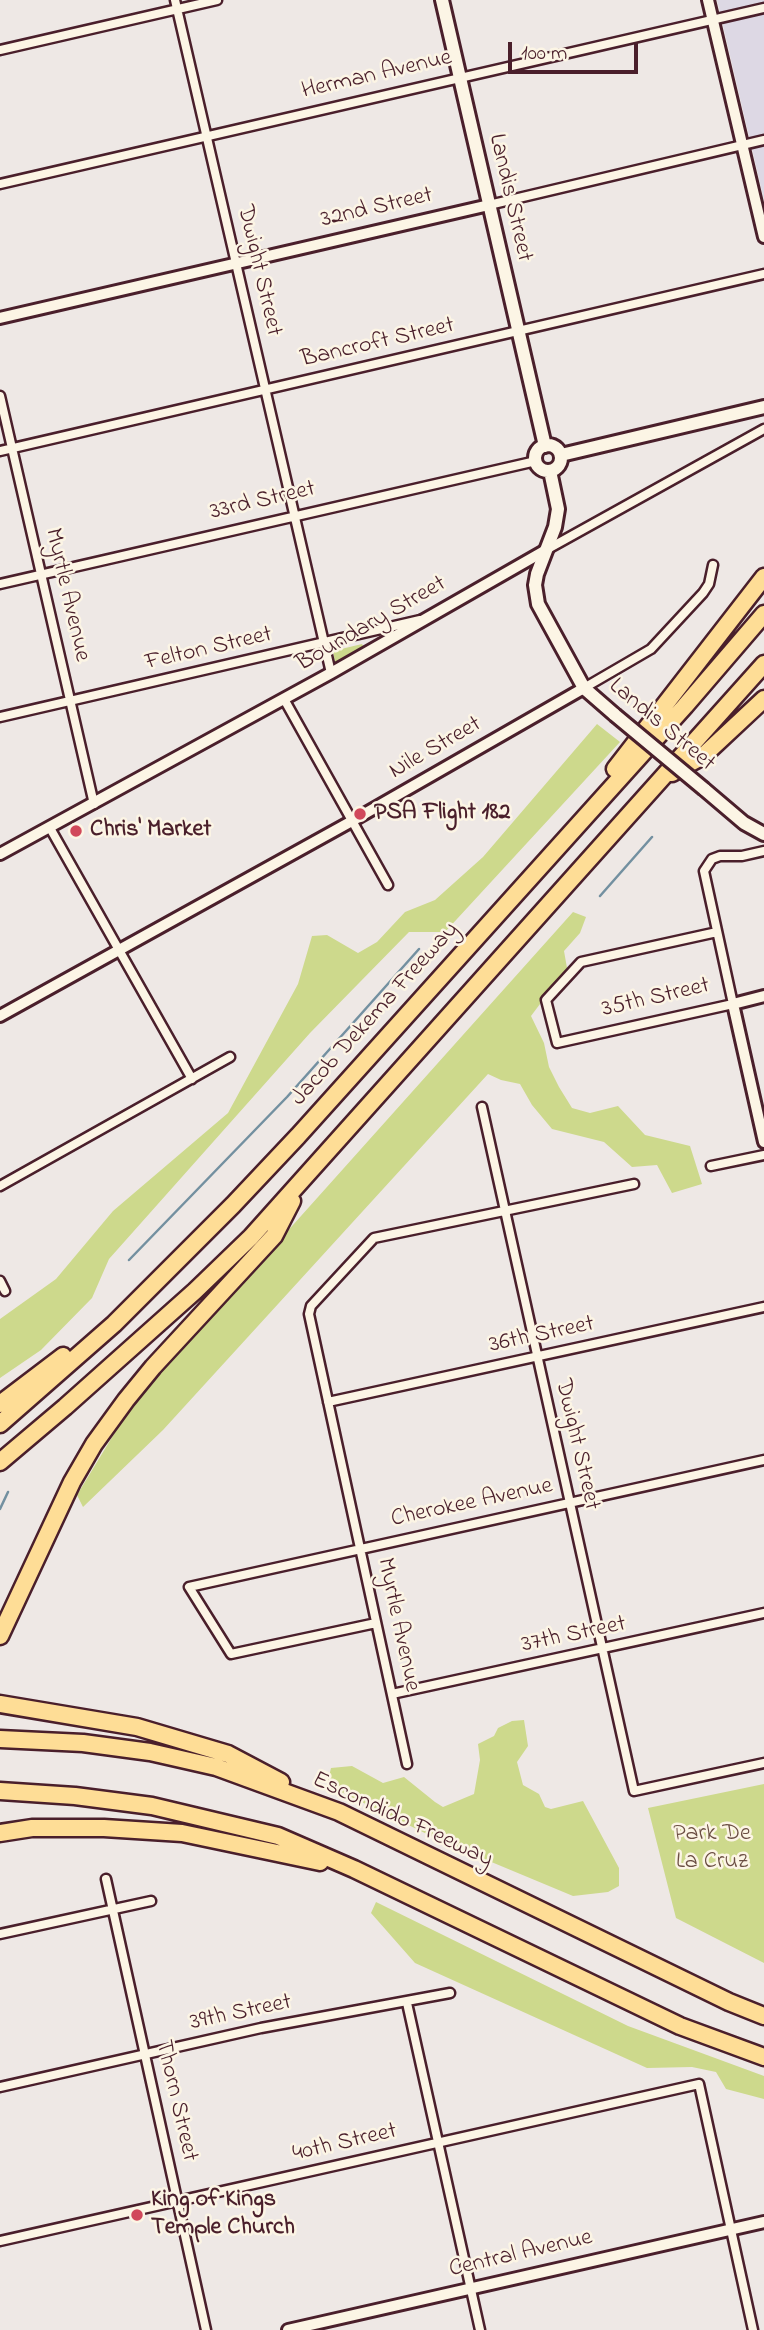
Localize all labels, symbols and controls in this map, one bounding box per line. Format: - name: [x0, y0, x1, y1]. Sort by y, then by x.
- scale bar: [512, 28, 642, 72]
- text: 100 m: [521, 39, 567, 69]
- street label: Herman Avenue: [299, 45, 455, 107]
- street label: Landis Street: [480, 131, 538, 265]
- street label: 32nd Street: [318, 182, 436, 236]
- street label: Dwight Street: [229, 203, 287, 339]
- street label: Bancroft Street: [299, 312, 457, 376]
- street label: 33rd Street: [208, 476, 318, 528]
- street label: Myrtle Avenue: [37, 526, 95, 664]
- street label: Boundary Street: [292, 571, 452, 679]
- street label: Felton Street: [143, 621, 275, 679]
- street label: Landis Street: [602, 673, 720, 779]
- street label: Nile Street: [385, 711, 487, 787]
- place label: PSA Flight 182: [374, 800, 510, 828]
- marker: PSA Flight 182: [352, 806, 368, 822]
- place label: Chris' Market: [90, 817, 211, 845]
- marker: Chris' Market: [68, 823, 84, 839]
- street label: Jacob Dekema Freeway: [286, 917, 466, 1113]
- street label: 35th Street: [599, 973, 713, 1025]
- street label: 36th Street: [487, 1311, 597, 1361]
- street label: Dwight Street: [547, 1377, 605, 1513]
- street label: Cherokee Avenue: [389, 1473, 555, 1535]
- street label: Myrtle Avenue: [369, 1556, 425, 1694]
- street label: 37th Street: [519, 1611, 629, 1661]
- street label: Escondido Freeway: [307, 1767, 497, 1875]
- park label: Park De La Cruz: [673, 1821, 751, 1877]
- street label: 39th Street: [188, 1989, 294, 2039]
- street label: Thorn Street: [147, 2038, 203, 2164]
- street label: 40th Street: [290, 2118, 400, 2170]
- place label: King of Kings Temple Church: [151, 2187, 295, 2243]
- marker: King of Kings Temple Church: [129, 2207, 145, 2223]
- street label: Central Avenue: [447, 2225, 595, 2285]

